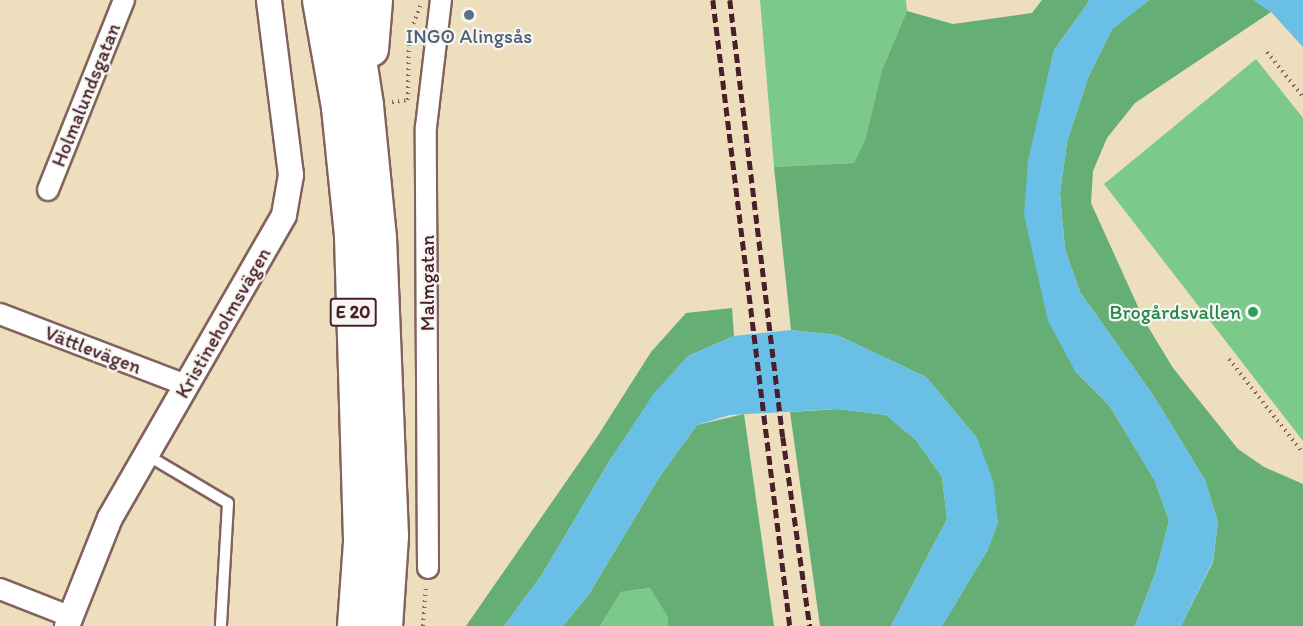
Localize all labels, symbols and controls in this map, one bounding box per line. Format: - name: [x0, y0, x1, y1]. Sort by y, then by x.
- marker: INGO Alingsås: [462, 8, 476, 22]
- street label: Holmalundsgatan: [46, 20, 126, 170]
- place label: INGO Alingsås: [406, 24, 532, 48]
- street label: Malmgatan: [415, 235, 439, 331]
- street label: Kristineholmsvägen: [170, 243, 276, 403]
- road number: E 20: [329, 297, 377, 327]
- place label: Brogårdsvallen: [1110, 300, 1241, 324]
- marker: Brogårdsvallen: [1246, 305, 1260, 319]
- street label: Vättlevägen: [41, 321, 145, 379]

